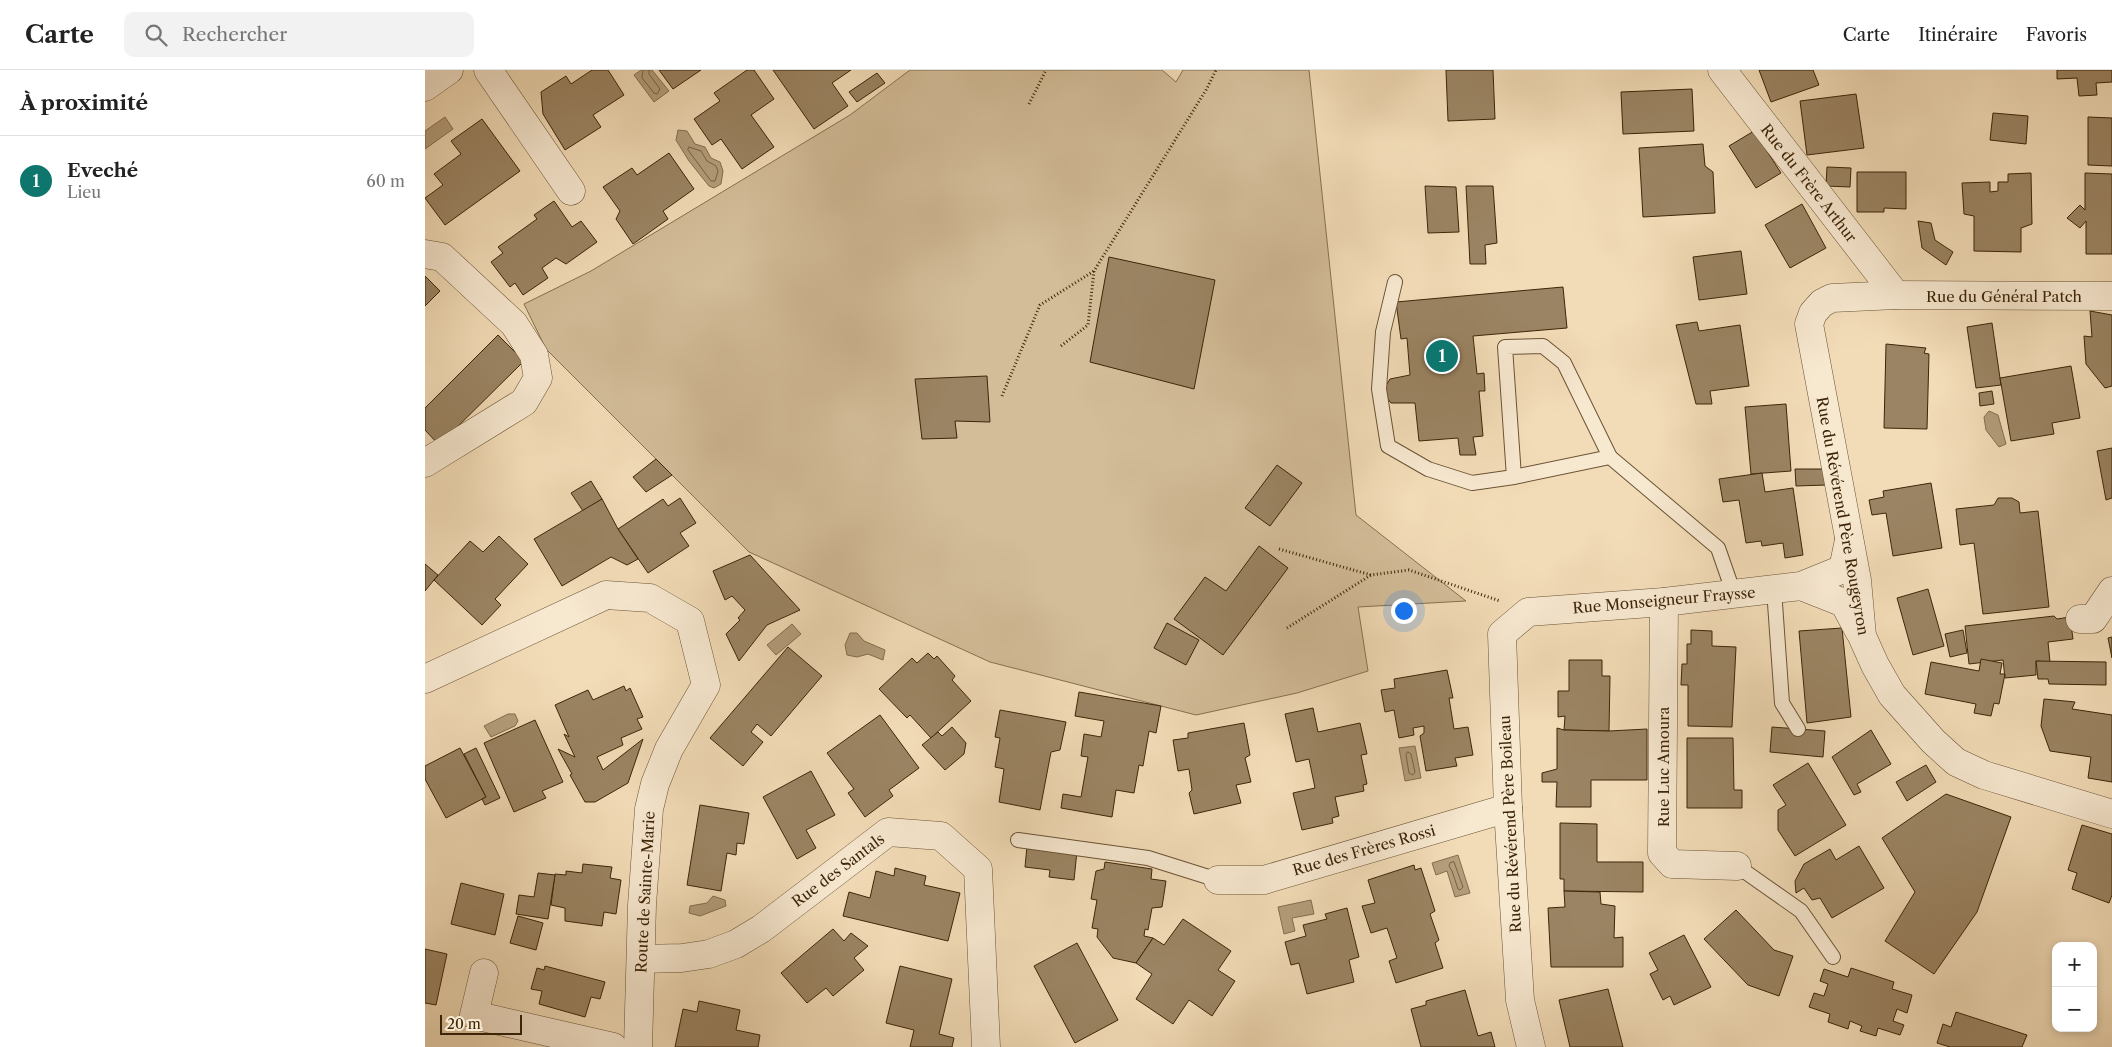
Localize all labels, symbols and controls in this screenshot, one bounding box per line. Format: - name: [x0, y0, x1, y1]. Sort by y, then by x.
- search box: [124, 12, 474, 57]
- text: Carte: [25, 20, 94, 49]
- icon: search: [142, 21, 170, 49]
- text: Rechercher: [182, 23, 287, 46]
- text: Carte: [1843, 24, 1890, 46]
- text: Itinéraire: [1918, 24, 1998, 46]
- text: Favoris: [2026, 24, 2087, 46]
- text: À proximité: [20, 90, 148, 115]
- street label: Rue du Frère Arthur: [1757, 120, 1861, 246]
- text: Eveché: [67, 159, 138, 182]
- text: 1: [32, 171, 40, 191]
- text: 60 m: [366, 171, 405, 191]
- text: Lieu: [67, 182, 101, 202]
- street label: Rue du Général Patch: [1926, 287, 2083, 306]
- pin: 1: [1426, 337, 1458, 375]
- street label: Rue du Révérend Père Rougeyron: [1813, 395, 1873, 637]
- street label: Rue Monseigneur Fraysse: [1572, 583, 1756, 617]
- your location: [1391, 598, 1417, 624]
- street label: Rue Luc Amoura: [1654, 707, 1673, 827]
- street label: Rue du Révérend Père Boileau: [1495, 715, 1525, 933]
- street label: Route de Sainte-Marie: [631, 811, 659, 973]
- street label: Rue des Frères Rossi: [1290, 820, 1438, 879]
- street label: Rue des Santals: [788, 829, 888, 911]
- map controls: [2052, 942, 2097, 1032]
- button: +: [2052, 942, 2097, 987]
- button: −: [2052, 987, 2097, 1032]
- scale bar: [440, 1012, 523, 1035]
- text: 20 m: [447, 1015, 481, 1033]

